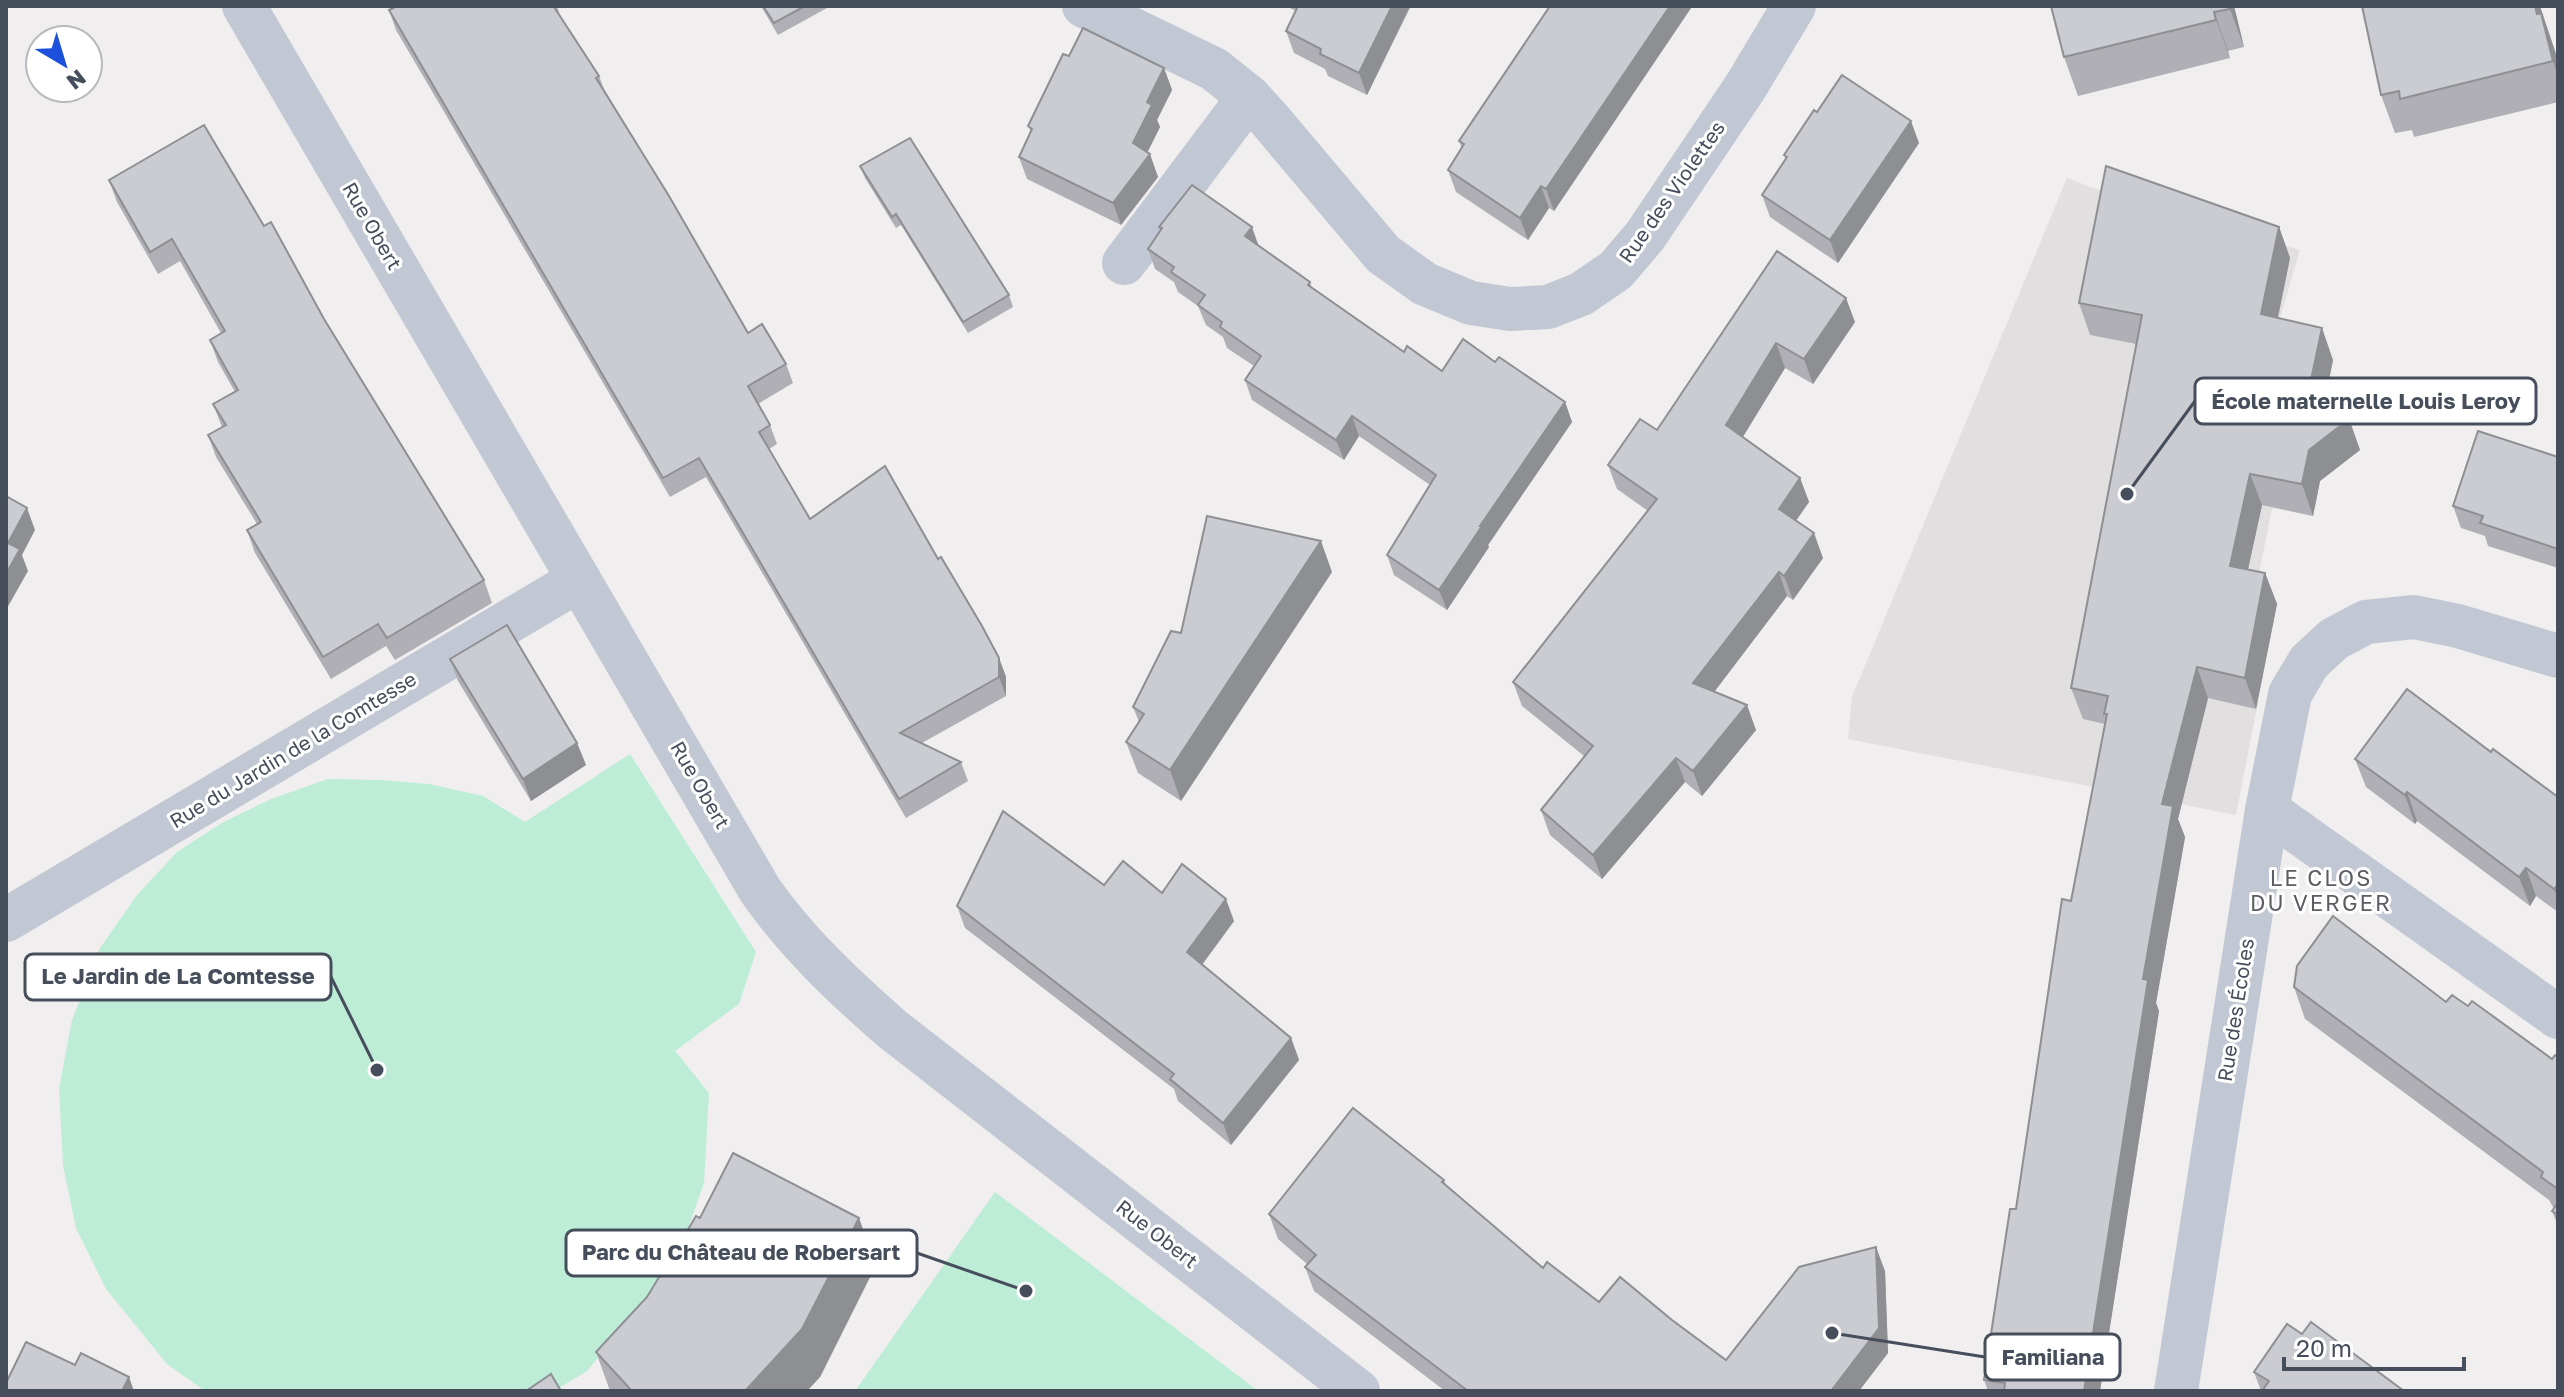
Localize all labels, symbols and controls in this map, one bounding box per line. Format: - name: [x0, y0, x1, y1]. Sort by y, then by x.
- north arrow: [24, 24, 104, 104]
- text: N: [62, 64, 92, 96]
- street label: Rue des Violettes: [1613, 116, 1729, 267]
- street label: Rue Obert: [338, 178, 407, 273]
- callout: École maternelle Louis Leroy: [2195, 378, 2536, 424]
- text: École maternelle Louis Leroy: [2211, 387, 2521, 414]
- street label: Rue du Jardin de la Comtesse: [165, 666, 420, 832]
- street label: Rue Obert: [666, 737, 735, 832]
- district label: LE CLOS DU VERGER: [2250, 864, 2392, 916]
- street label: Rue des Écoles: [2212, 937, 2258, 1083]
- callout: Le Jardin de La Comtesse: [25, 954, 331, 1000]
- text: Le Jardin de La Comtesse: [41, 962, 315, 989]
- street label: Rue Obert: [1112, 1194, 1203, 1272]
- callout: Parc du Château de Robersart: [566, 1230, 917, 1276]
- text: Parc du Château de Robersart: [582, 1238, 901, 1265]
- scale bar: [2284, 1321, 2464, 1371]
- text: 20 m: [2296, 1333, 2352, 1362]
- callout: Familiana: [1985, 1334, 2120, 1380]
- text: Familiana: [2002, 1343, 2104, 1370]

